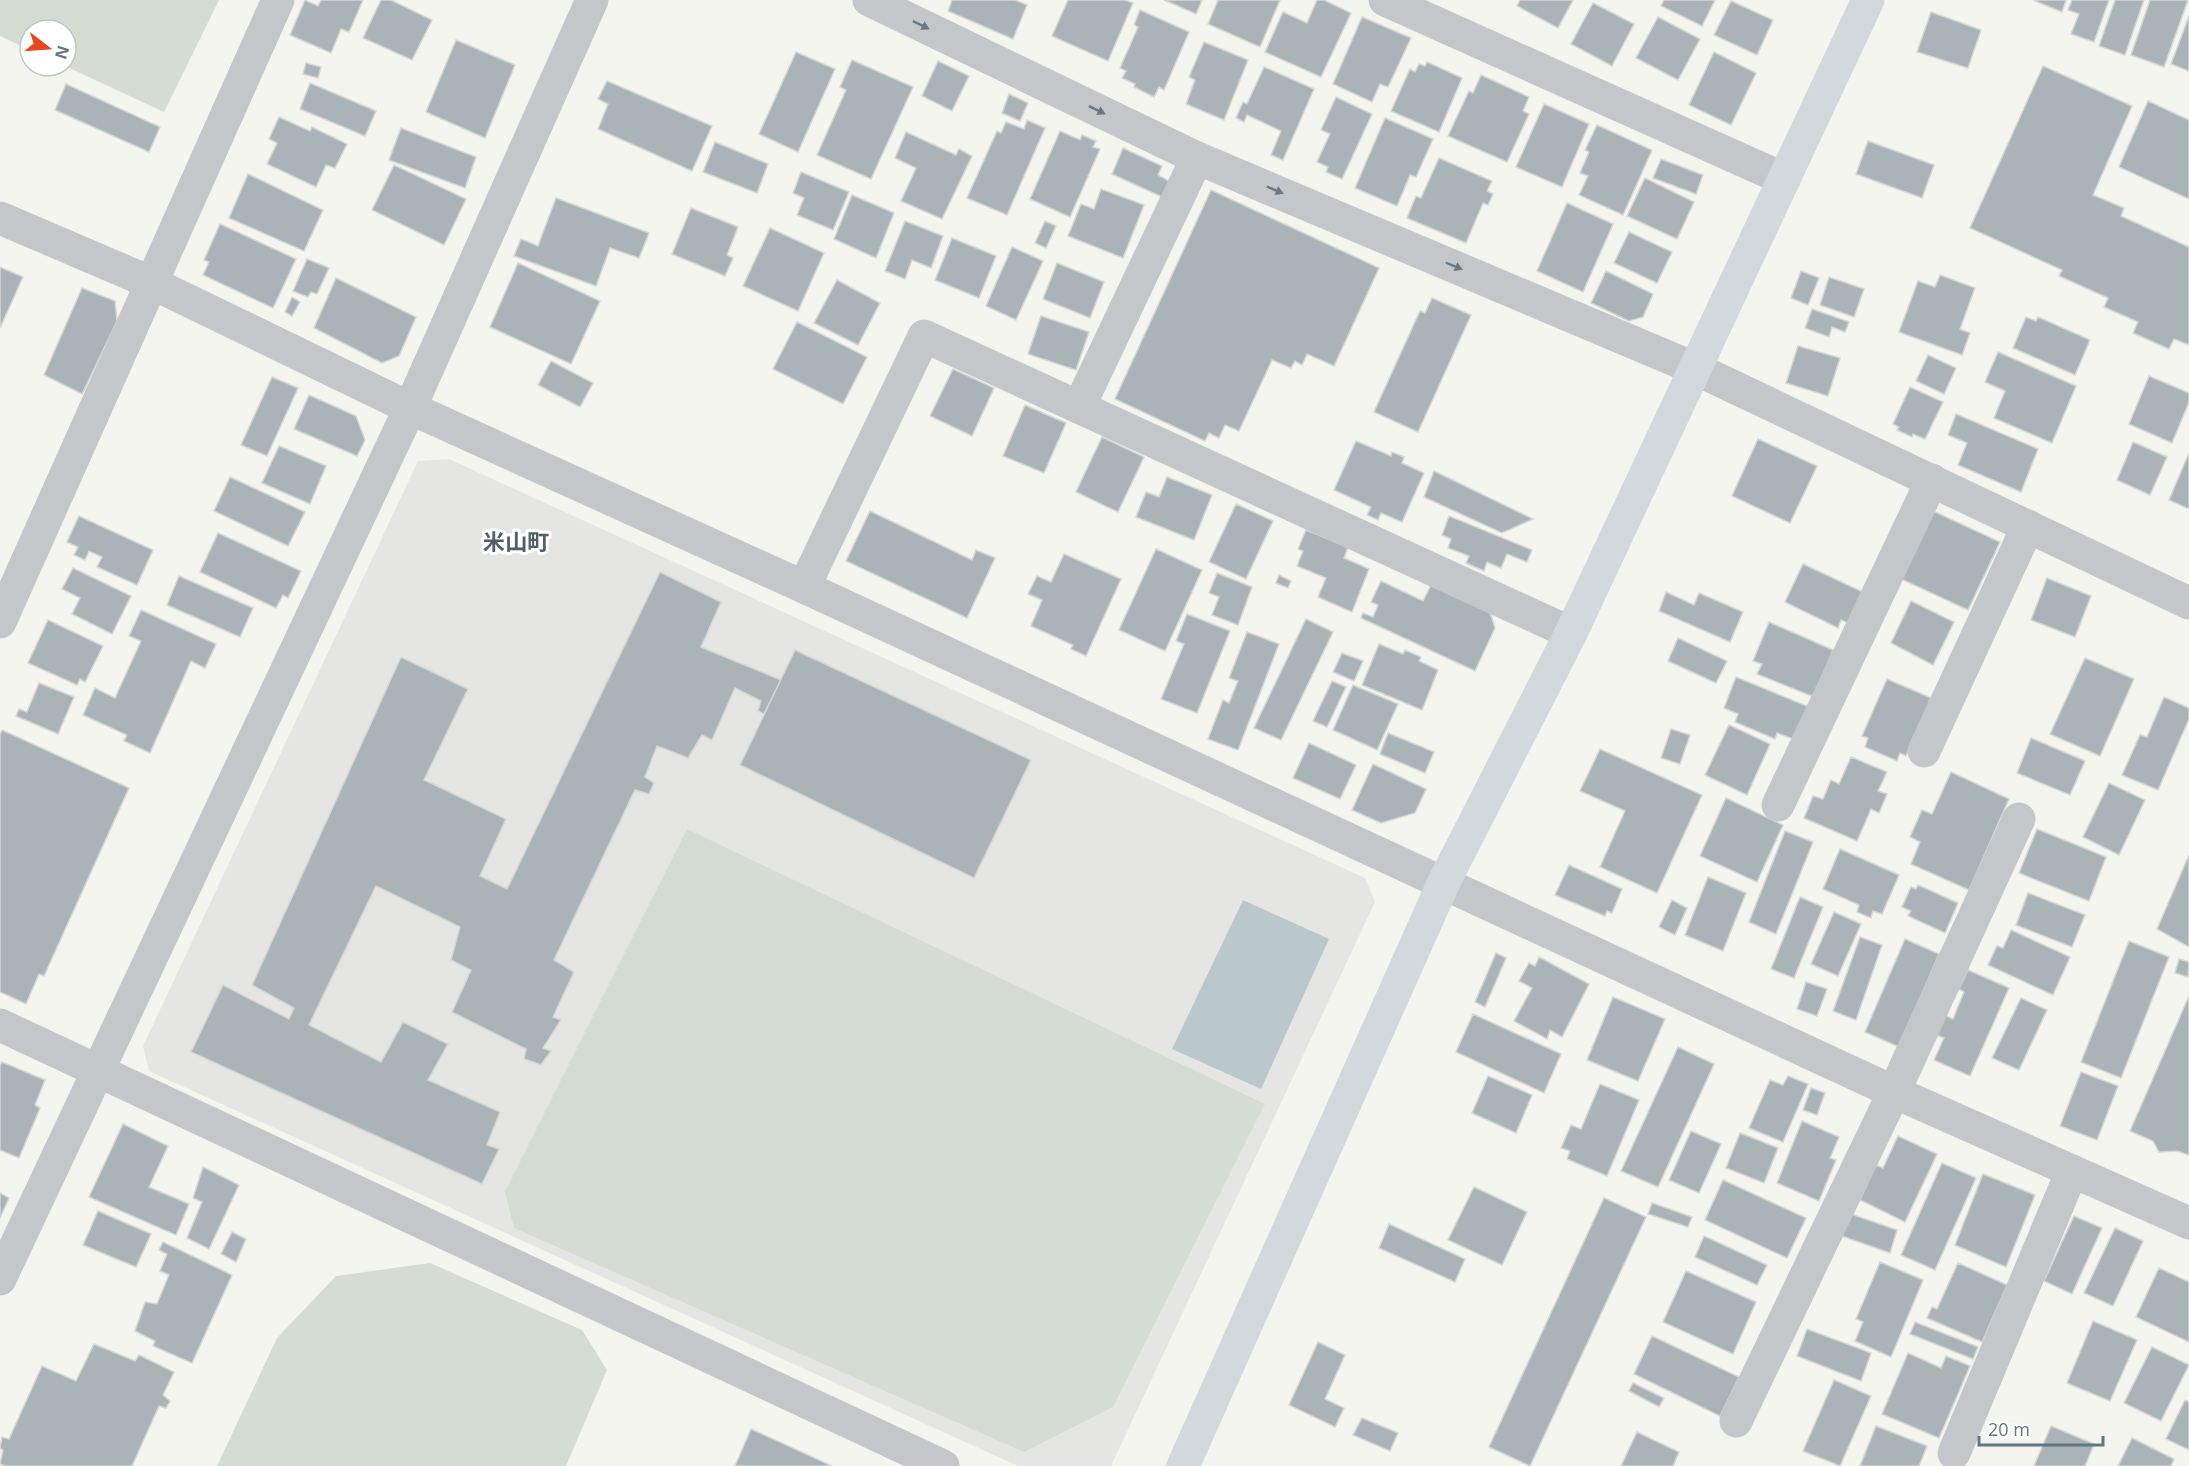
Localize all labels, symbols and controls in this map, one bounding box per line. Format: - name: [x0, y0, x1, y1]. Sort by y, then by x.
- north arrow: [18, 18, 78, 78]
- one-way arrow: [913, 21, 930, 30]
- text: N: [50, 43, 75, 62]
- one-way arrow: [1089, 105, 1106, 114]
- one-way arrow: [1266, 186, 1283, 195]
- one-way arrow: [1445, 262, 1463, 272]
- district label: 米山町: [483, 526, 549, 556]
- scale bar: [1979, 1409, 2104, 1447]
- text: 20 m: [1988, 1417, 2030, 1441]

